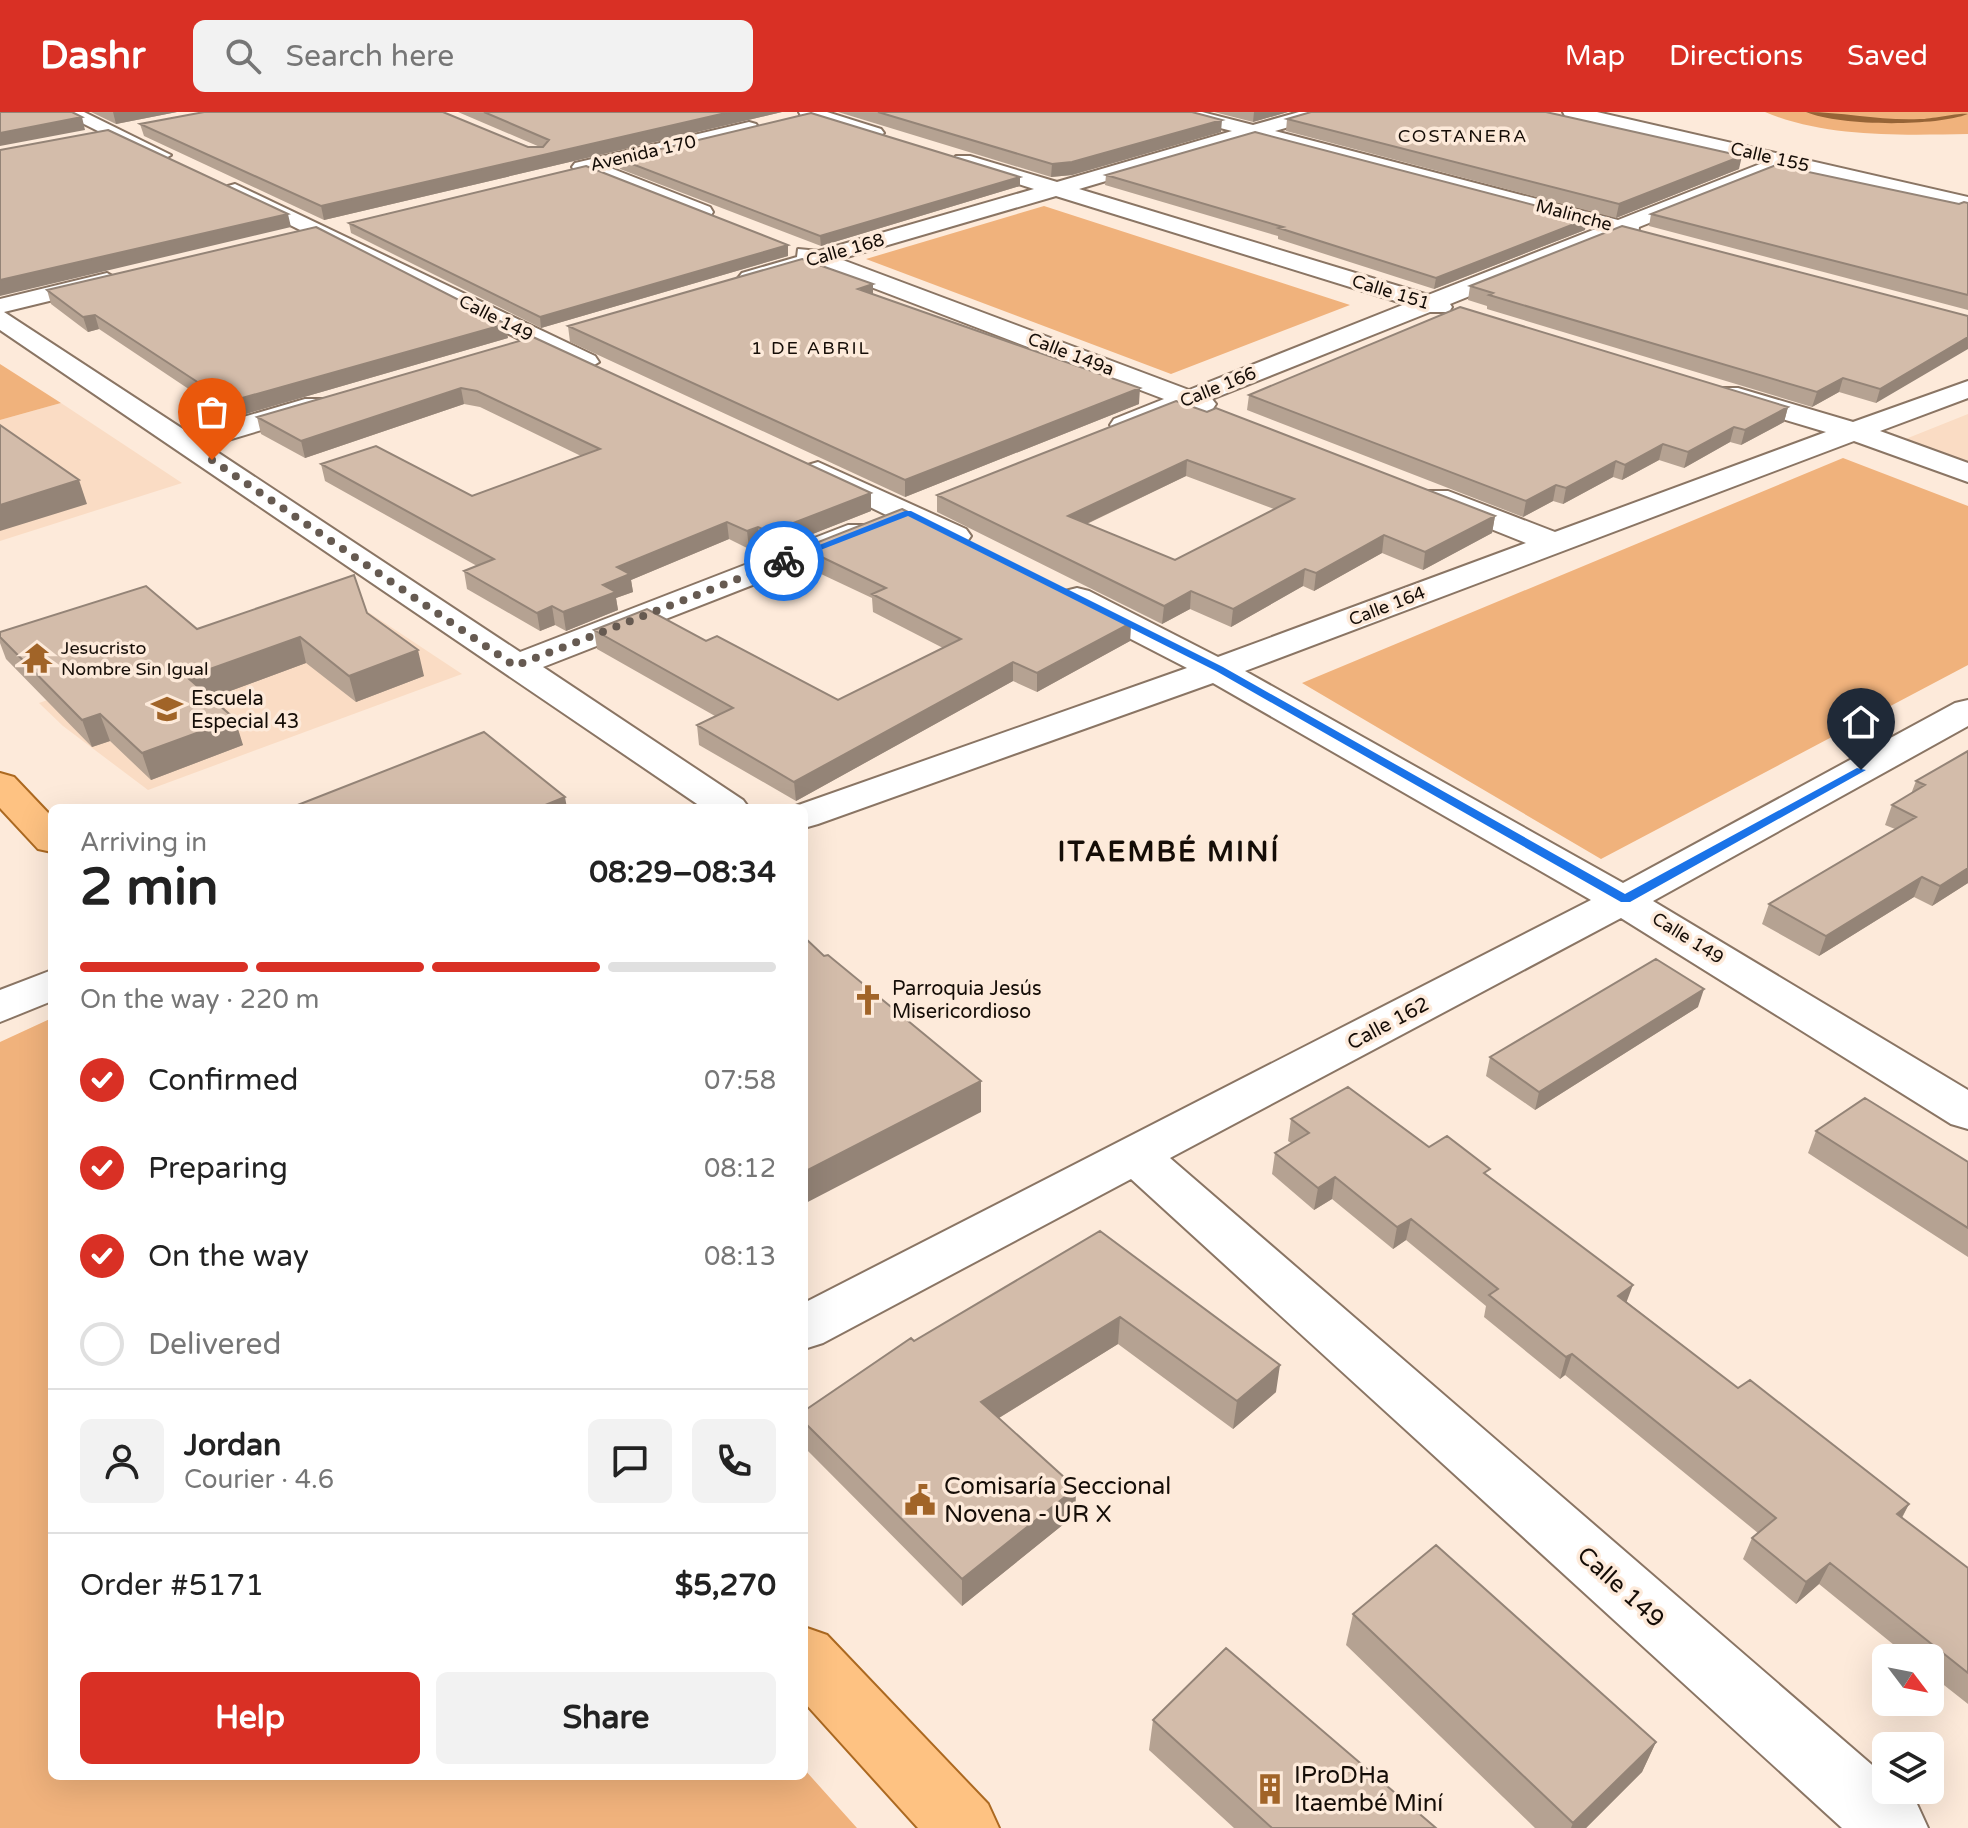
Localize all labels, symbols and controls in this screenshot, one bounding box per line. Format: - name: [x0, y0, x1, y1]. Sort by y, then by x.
- search box: [193, 20, 753, 92]
- text: Dashr: [40, 33, 145, 79]
- icon: search: [221, 34, 265, 78]
- text: Search here: [285, 38, 454, 75]
- text: Map: [1565, 39, 1625, 73]
- text: Directions: [1669, 39, 1803, 73]
- text: Saved: [1847, 39, 1928, 73]
- district label: COSTANERA: [1398, 125, 1528, 147]
- street label: Avenida 170: [588, 130, 698, 176]
- street label: Calle 155: [1728, 137, 1812, 177]
- street label: Malinche: [1533, 194, 1615, 236]
- street label: Calle 168: [803, 228, 887, 272]
- street label: Calle 151: [1349, 270, 1433, 314]
- street label: Calle 149: [455, 290, 537, 346]
- street label: Calle 149a: [1025, 328, 1117, 380]
- district label: 1 DE ABRIL: [751, 337, 871, 359]
- street label: Calle 166: [1177, 362, 1259, 412]
- pin: [178, 378, 246, 460]
- icon: bag: [190, 390, 234, 434]
- courier: [744, 521, 824, 601]
- icon: bike: [762, 539, 806, 583]
- street label: Calle 164: [1346, 581, 1428, 631]
- place label: Jesucristo Nombre Sin Igual: [61, 637, 208, 680]
- temple icon: Jesucristo Nombre Sin Igual: [20, 641, 54, 675]
- place label: Escuela Especial 43: [191, 687, 299, 734]
- pin: [1827, 688, 1895, 770]
- school or university icon: Escuela Especial 43: [150, 692, 184, 726]
- icon: home: [1839, 700, 1883, 744]
- text: Arriving in: [80, 827, 207, 858]
- district label: ITAEMBÉ MINÍ: [1057, 834, 1281, 869]
- text: 08:29–08:34: [589, 854, 776, 891]
- text: 2 min: [80, 856, 219, 919]
- street label: Calle 149: [1648, 907, 1728, 969]
- place label: Parroquia Jesús Misericordioso: [892, 977, 1042, 1024]
- church icon: Parroquia Jesús Misericordioso: [851, 983, 885, 1017]
- text: On the way · 220 m: [80, 984, 319, 1015]
- street label: Calle 162: [1343, 992, 1434, 1055]
- icon: check: [80, 1058, 124, 1102]
- text: Confirmed: [148, 1062, 299, 1099]
- text: 07:58: [704, 1065, 776, 1096]
- icon: check: [80, 1146, 124, 1190]
- text: Preparing: [148, 1150, 288, 1187]
- text: 08:12: [704, 1153, 776, 1184]
- icon: check: [80, 1234, 124, 1278]
- text: On the way: [148, 1238, 309, 1275]
- text: 08:13: [704, 1241, 776, 1272]
- text: Delivered: [148, 1326, 282, 1363]
- button: person: [80, 1419, 164, 1503]
- button: chat: [588, 1419, 672, 1503]
- button: phone: [692, 1419, 776, 1503]
- text: Jordan: [184, 1427, 281, 1464]
- text: Courier · 4.6: [184, 1464, 334, 1495]
- place label: Comisaría Seccional Novena - UR X: [944, 1472, 1171, 1529]
- public building icon: Comisaría Seccional Novena - UR X: [903, 1483, 937, 1517]
- street label: Calle 149: [1571, 1541, 1670, 1634]
- text: Order #5171: [80, 1567, 264, 1604]
- text: $5,270: [675, 1567, 776, 1604]
- north arrow: [1872, 1644, 1944, 1716]
- map controls: [1872, 1644, 1944, 1804]
- button: Help: [80, 1672, 420, 1764]
- button: Share: [436, 1672, 776, 1764]
- button: layers: [1872, 1732, 1944, 1804]
- place label: IProDHa Itaembé Miní: [1294, 1761, 1443, 1818]
- building icon: IProDHa Itaembé Miní: [1253, 1772, 1287, 1806]

